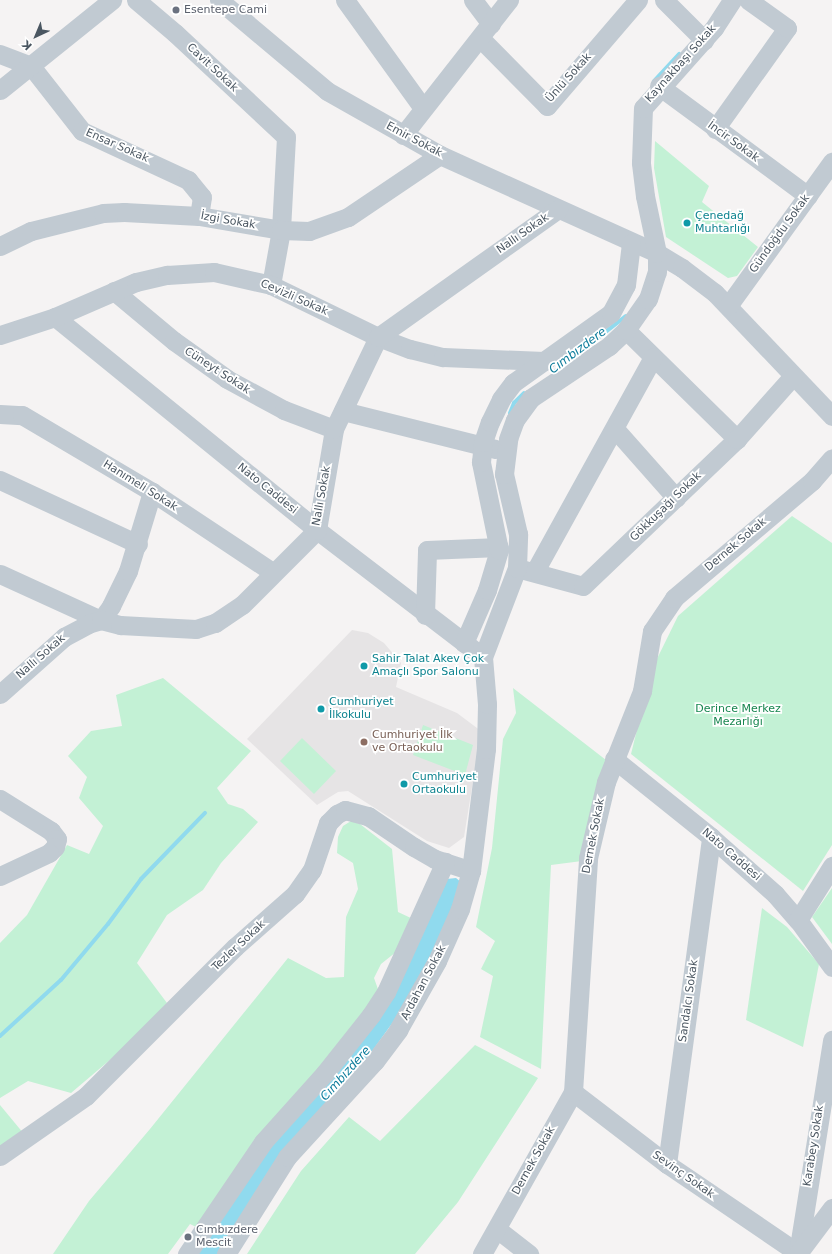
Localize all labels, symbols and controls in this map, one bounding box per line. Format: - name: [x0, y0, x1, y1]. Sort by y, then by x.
- place label: Esentepe Cami: [184, 3, 267, 17]
- marker: Esentepe Cami: [171, 5, 181, 15]
- north arrow: [16, 16, 56, 56]
- street label: Kaynakbaşı Sokak: [643, 23, 719, 105]
- text: K: [20, 37, 35, 53]
- street label: Cavit Sokak: [184, 41, 240, 95]
- street label: Ünlü Sokak: [544, 51, 594, 105]
- street label: İncir Sokak: [705, 119, 761, 165]
- street label: Emir Sokak: [384, 120, 444, 160]
- street label: Ensar Sokak: [84, 126, 150, 166]
- street label: Gündoğdu Sokak: [747, 192, 813, 276]
- street label: İzgi Sokak: [199, 210, 257, 232]
- place label: Çenedağ Muhtarlığı: [695, 210, 750, 236]
- street label: Nallı Sokak: [494, 211, 552, 257]
- marker: Çenedağ Muhtarlığı: [682, 218, 692, 228]
- street label: Cevizli Sokak: [258, 277, 330, 319]
- water label: Cımbızdere: [547, 325, 609, 377]
- street label: Cüneyt Sokak: [182, 345, 252, 397]
- street label: Hanımeli Sokak: [100, 458, 180, 514]
- street label: Nato Caddesi: [234, 461, 300, 517]
- street label: Nallı Sokak: [310, 465, 334, 527]
- street label: Gökkuşağı Sokak: [628, 470, 704, 544]
- street label: Dernek Sokak: [703, 515, 769, 575]
- street label: Nallı Sokak: [14, 632, 68, 682]
- place label: Sahir Talat Akev Çok Amaçlı Spor Salonu: [372, 653, 484, 679]
- marker: Sahir Talat Akev Çok Amaçlı Spor Salonu: [359, 661, 369, 671]
- place label: Cumhuriyet İlkokulu: [329, 696, 393, 722]
- park label: Derince Merkez Mezarlığı: [695, 703, 781, 729]
- marker: Cumhuriyet İlkokulu: [316, 704, 326, 714]
- place label: Cumhuriyet İlk ve Ortaokulu: [372, 729, 453, 755]
- marker: Cumhuriyet İlk ve Ortaokulu: [359, 737, 369, 747]
- place label: Cumhuriyet Ortaokulu: [412, 771, 476, 797]
- marker: Cumhuriyet Ortaokulu: [399, 779, 409, 789]
- street label: Dernek Sokak: [580, 797, 608, 875]
- street label: Nato Caddesi: [699, 826, 763, 884]
- street label: Tezler Sokak: [210, 918, 268, 974]
- street label: Ardahan Sokak: [399, 943, 449, 1023]
- street label: Sandalcı Sokak: [677, 959, 701, 1043]
- water label: Cımbızdere: [318, 1044, 374, 1104]
- street label: Karabey Sokak: [801, 1105, 827, 1187]
- street label: Dernek Sokak: [510, 1124, 558, 1198]
- street label: Sevinç Sokak: [649, 1149, 717, 1201]
- place label: Cımbızdere Mescit: [196, 1224, 258, 1250]
- marker: Cımbızdere Mescit: [183, 1232, 193, 1242]

